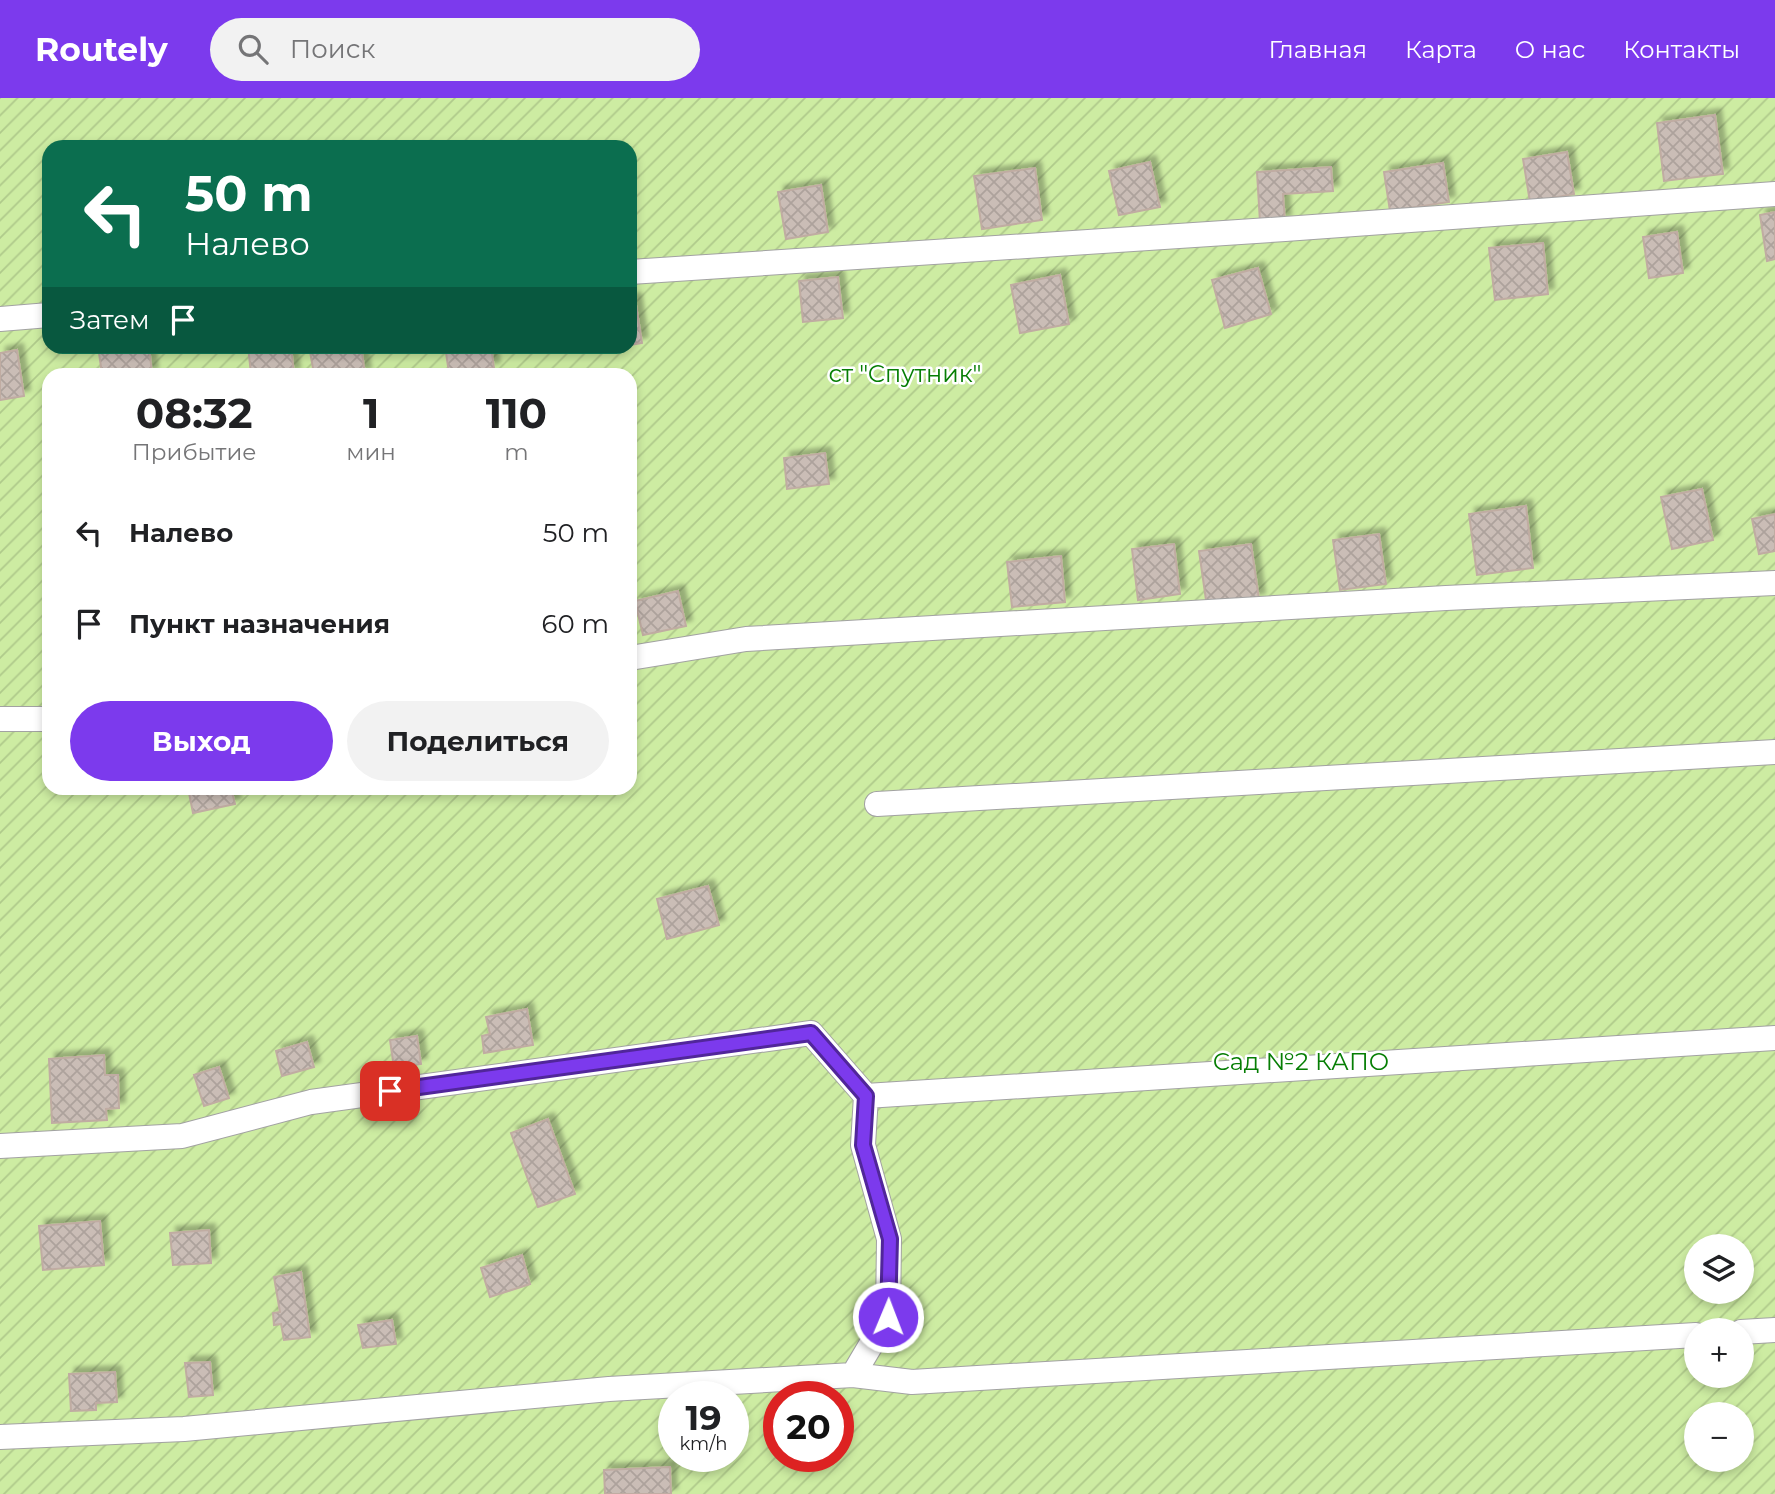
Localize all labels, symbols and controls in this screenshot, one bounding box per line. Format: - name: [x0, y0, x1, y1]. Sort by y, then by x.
- search box: [210, 18, 700, 81]
- text: Routely: [35, 29, 168, 69]
- icon: search: [234, 30, 272, 68]
- text: Поиск: [290, 33, 375, 65]
- text: Главная: [1269, 35, 1367, 64]
- text: Карта: [1405, 35, 1477, 64]
- text: О нас: [1515, 35, 1585, 64]
- text: Контакты: [1623, 35, 1740, 64]
- text: 50 m: [185, 164, 313, 223]
- icon: left: [70, 168, 161, 259]
- text: Налево: [185, 224, 310, 263]
- icon: arrive: [164, 301, 202, 339]
- text: Затем: [70, 304, 150, 336]
- park label: ст "Спутник": [828, 359, 982, 388]
- text: 08:32: [136, 387, 253, 439]
- text: 1: [363, 387, 379, 439]
- text: 110: [486, 387, 547, 439]
- text: Прибытие: [132, 438, 257, 466]
- text: мин: [346, 438, 396, 466]
- text: m: [504, 438, 529, 466]
- icon: left: [70, 514, 108, 552]
- text: Налево: [129, 517, 233, 549]
- text: 50 m: [543, 517, 609, 549]
- icon: arrive: [70, 605, 108, 643]
- text: Пункт назначения: [129, 608, 390, 640]
- text: 60 m: [542, 608, 609, 640]
- button: Выход: [70, 701, 333, 781]
- button: Поделиться: [347, 701, 609, 781]
- park label: Сад №2 КАПО: [1213, 1047, 1389, 1076]
- pin: [360, 1061, 420, 1121]
- icon: arrive: [371, 1072, 409, 1110]
- map controls: [1684, 1234, 1754, 1472]
- button: layers: [1684, 1234, 1754, 1304]
- position arrow: [851, 1280, 925, 1354]
- button: +: [1684, 1318, 1754, 1388]
- speed limit sign: 20: [763, 1381, 854, 1472]
- text: 19: [685, 1396, 722, 1439]
- button: −: [1684, 1402, 1754, 1472]
- text: km/h: [679, 1433, 728, 1455]

